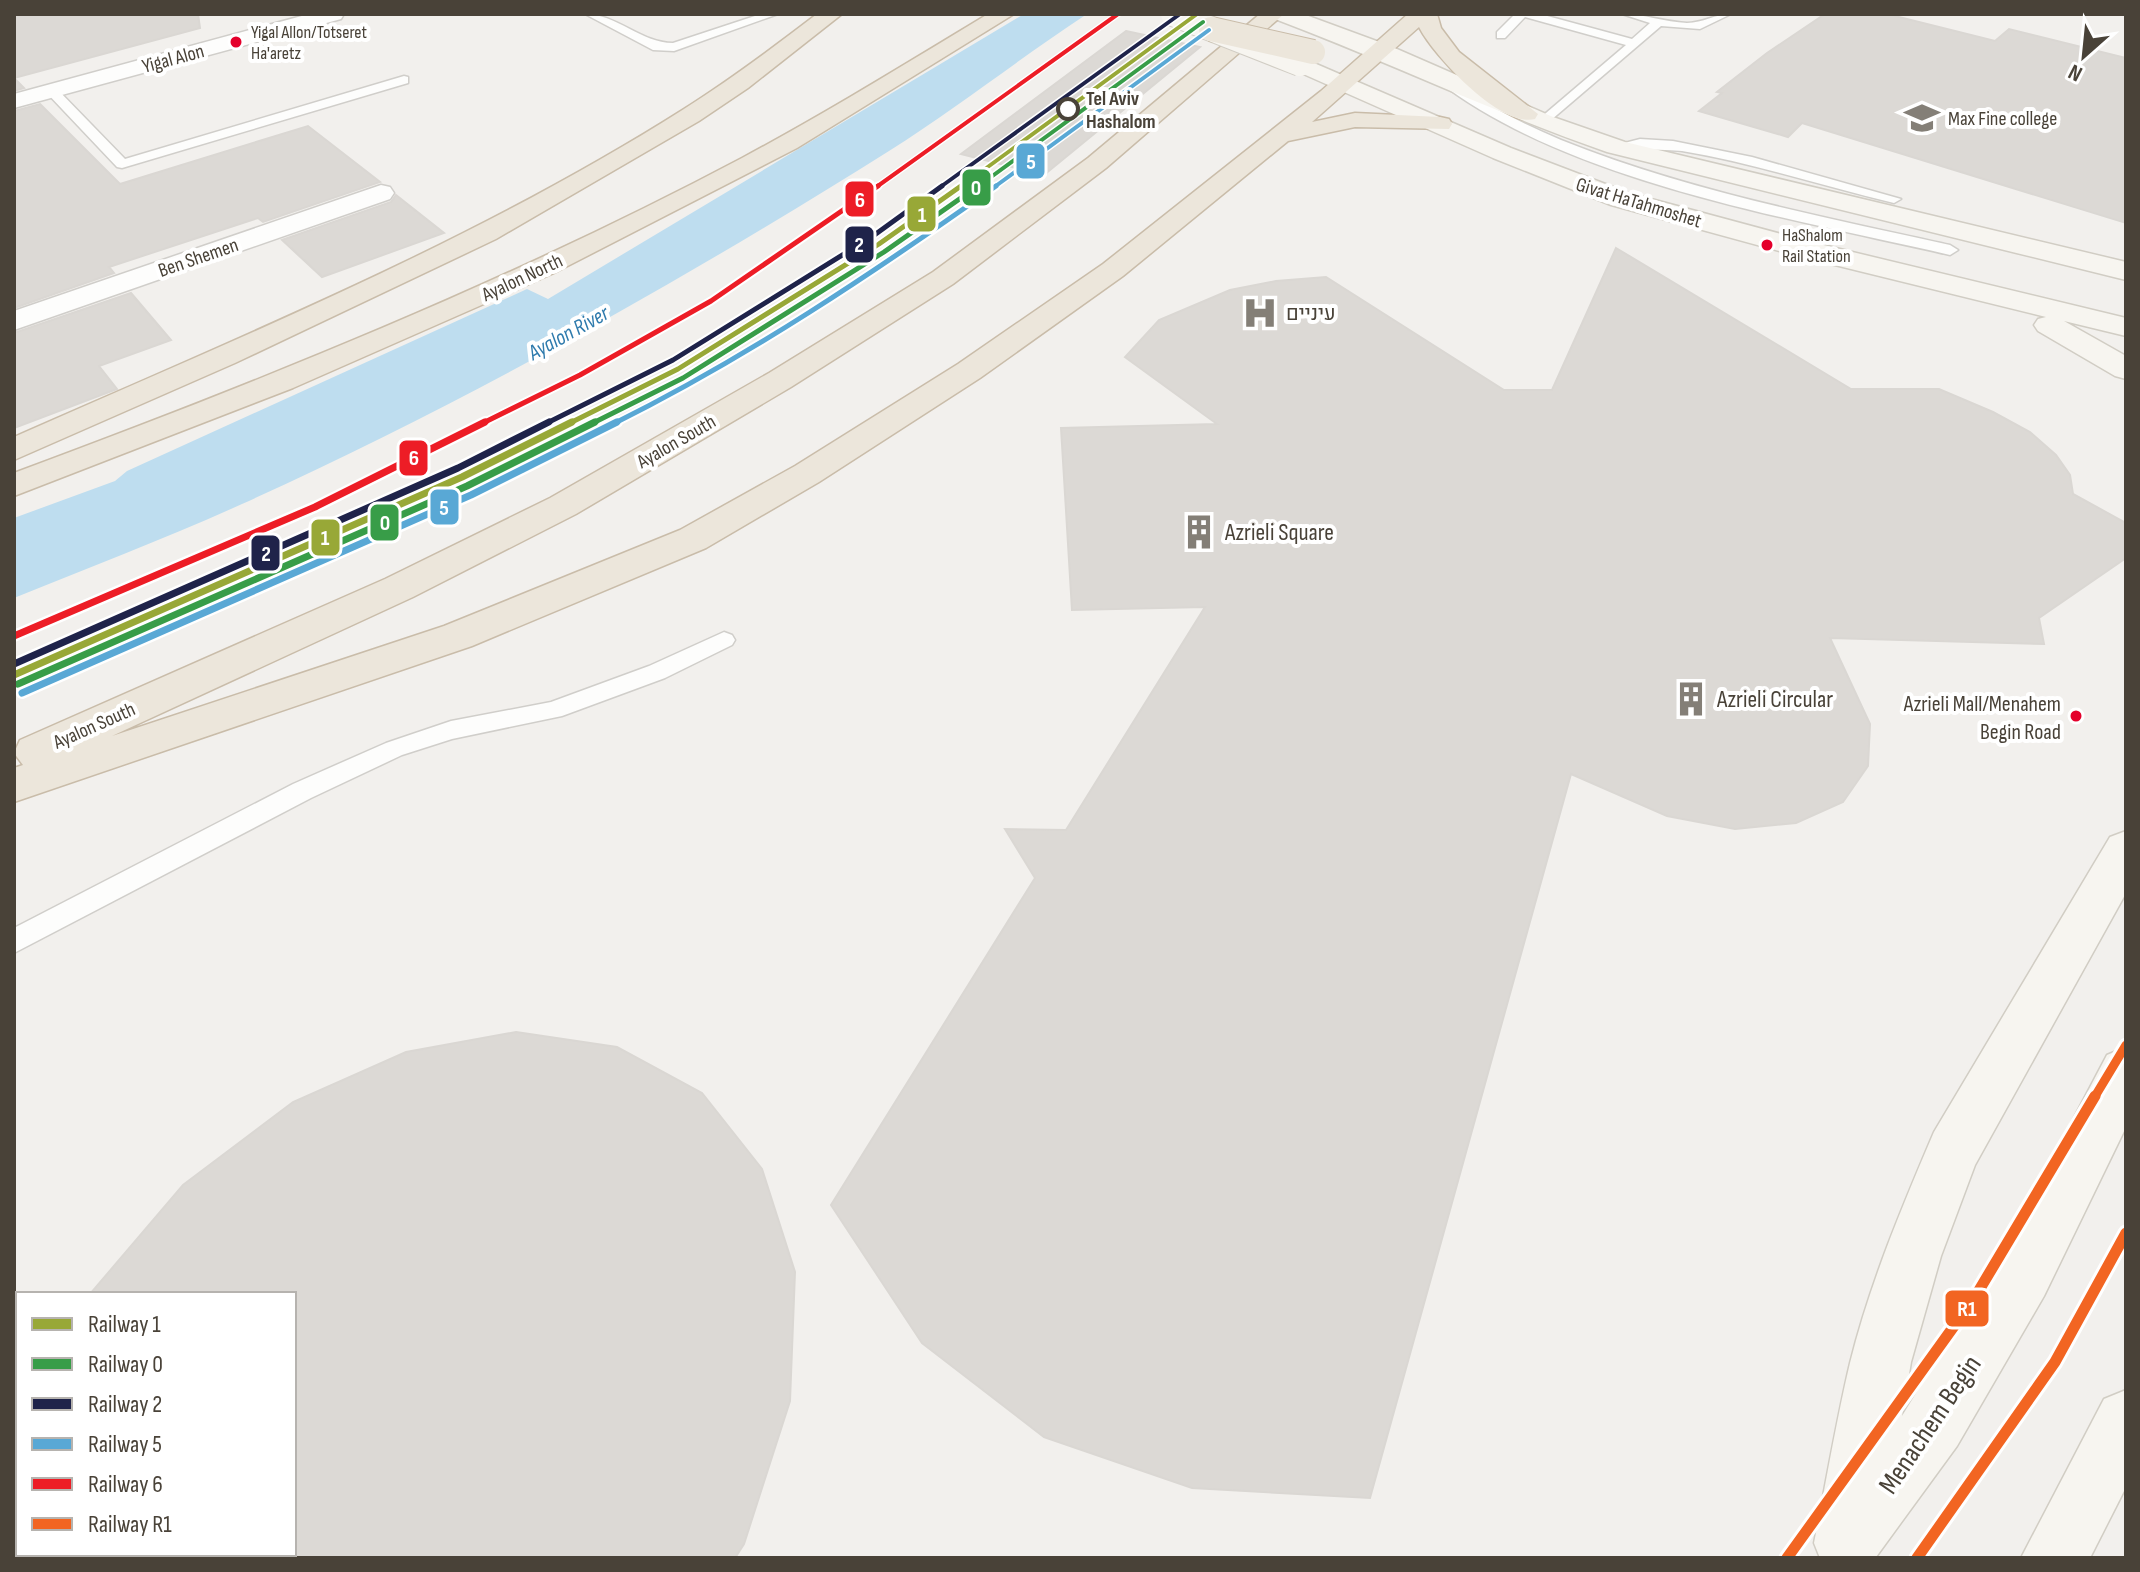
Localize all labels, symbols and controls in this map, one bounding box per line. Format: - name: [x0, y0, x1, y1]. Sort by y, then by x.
- north arrow: [2044, 16, 2124, 96]
- place label: Yigal Allon/Totseret Ha'aretz: [251, 22, 368, 64]
- marker: Yigal Allon/Totseret Ha'aretz: [228, 34, 244, 50]
- street label: Yigal Alon: [140, 39, 207, 79]
- text: N: [2064, 58, 2087, 87]
- place label: Tel Aviv Hashalom: [1086, 87, 1156, 134]
- marker: Tel Aviv Hashalom: [1057, 98, 1079, 120]
- school or university icon: Max Fine college: [1903, 99, 1941, 137]
- place label: Max Fine college: [1948, 107, 2057, 131]
- line badge: 5: [1015, 142, 1046, 180]
- text: 5: [1026, 149, 1036, 176]
- line badge: 0: [961, 168, 992, 207]
- street label: Givat HaTahmoshet: [1573, 172, 1704, 233]
- text: 0: [971, 175, 981, 202]
- line badge: 6: [844, 180, 875, 218]
- text: 6: [855, 187, 865, 214]
- line badge: 1: [906, 195, 937, 233]
- text: 1: [918, 202, 927, 229]
- line badge: 2: [844, 225, 875, 264]
- place label: HaShalom Rail Station: [1782, 225, 1851, 267]
- text: 2: [854, 232, 864, 259]
- street label: Ben Shemen: [155, 233, 242, 283]
- marker: HaShalom Rail Station: [1759, 237, 1775, 253]
- street label: Ayalon North: [477, 249, 567, 307]
- hospital icon: עיניים: [1241, 294, 1279, 332]
- water label: Ayalon River: [523, 300, 615, 367]
- place label: עיניים: [1286, 302, 1336, 326]
- street label: Ayalon South: [632, 410, 720, 475]
- line badge: 6: [398, 439, 429, 477]
- text: 6: [409, 445, 419, 472]
- line badge: 5: [429, 488, 460, 526]
- text: 5: [439, 495, 449, 522]
- line badge: 0: [369, 503, 400, 542]
- text: 0: [380, 510, 390, 537]
- building icon: Azrieli Square: [1180, 513, 1218, 551]
- line badge: 1: [310, 518, 341, 557]
- place label: Azrieli Square: [1224, 518, 1334, 547]
- text: 1: [321, 525, 330, 552]
- line badge: 2: [250, 534, 281, 572]
- text: 2: [261, 541, 271, 568]
- building icon: Azrieli Circular: [1672, 680, 1710, 718]
- place label: Azrieli Circular: [1716, 685, 1833, 714]
- place label: Azrieli Mall/Menahem Begin Road: [1903, 691, 2061, 746]
- street label: Ayalon South: [49, 697, 139, 755]
- marker: Azrieli Mall/Menahem Begin Road: [2068, 708, 2084, 724]
- line badge: R1: [1944, 1289, 1990, 1328]
- legend: [16, 1292, 296, 1556]
- text: R1: [1957, 1296, 1977, 1323]
- text: Railway 1: [88, 1310, 161, 1339]
- street label: Menachem Begin: [1872, 1349, 1989, 1500]
- text: Railway 0: [88, 1350, 163, 1379]
- text: Railway 2: [88, 1390, 162, 1419]
- text: Railway 5: [88, 1430, 162, 1459]
- text: Railway 6: [88, 1470, 163, 1499]
- text: Railway R1: [88, 1510, 172, 1539]

